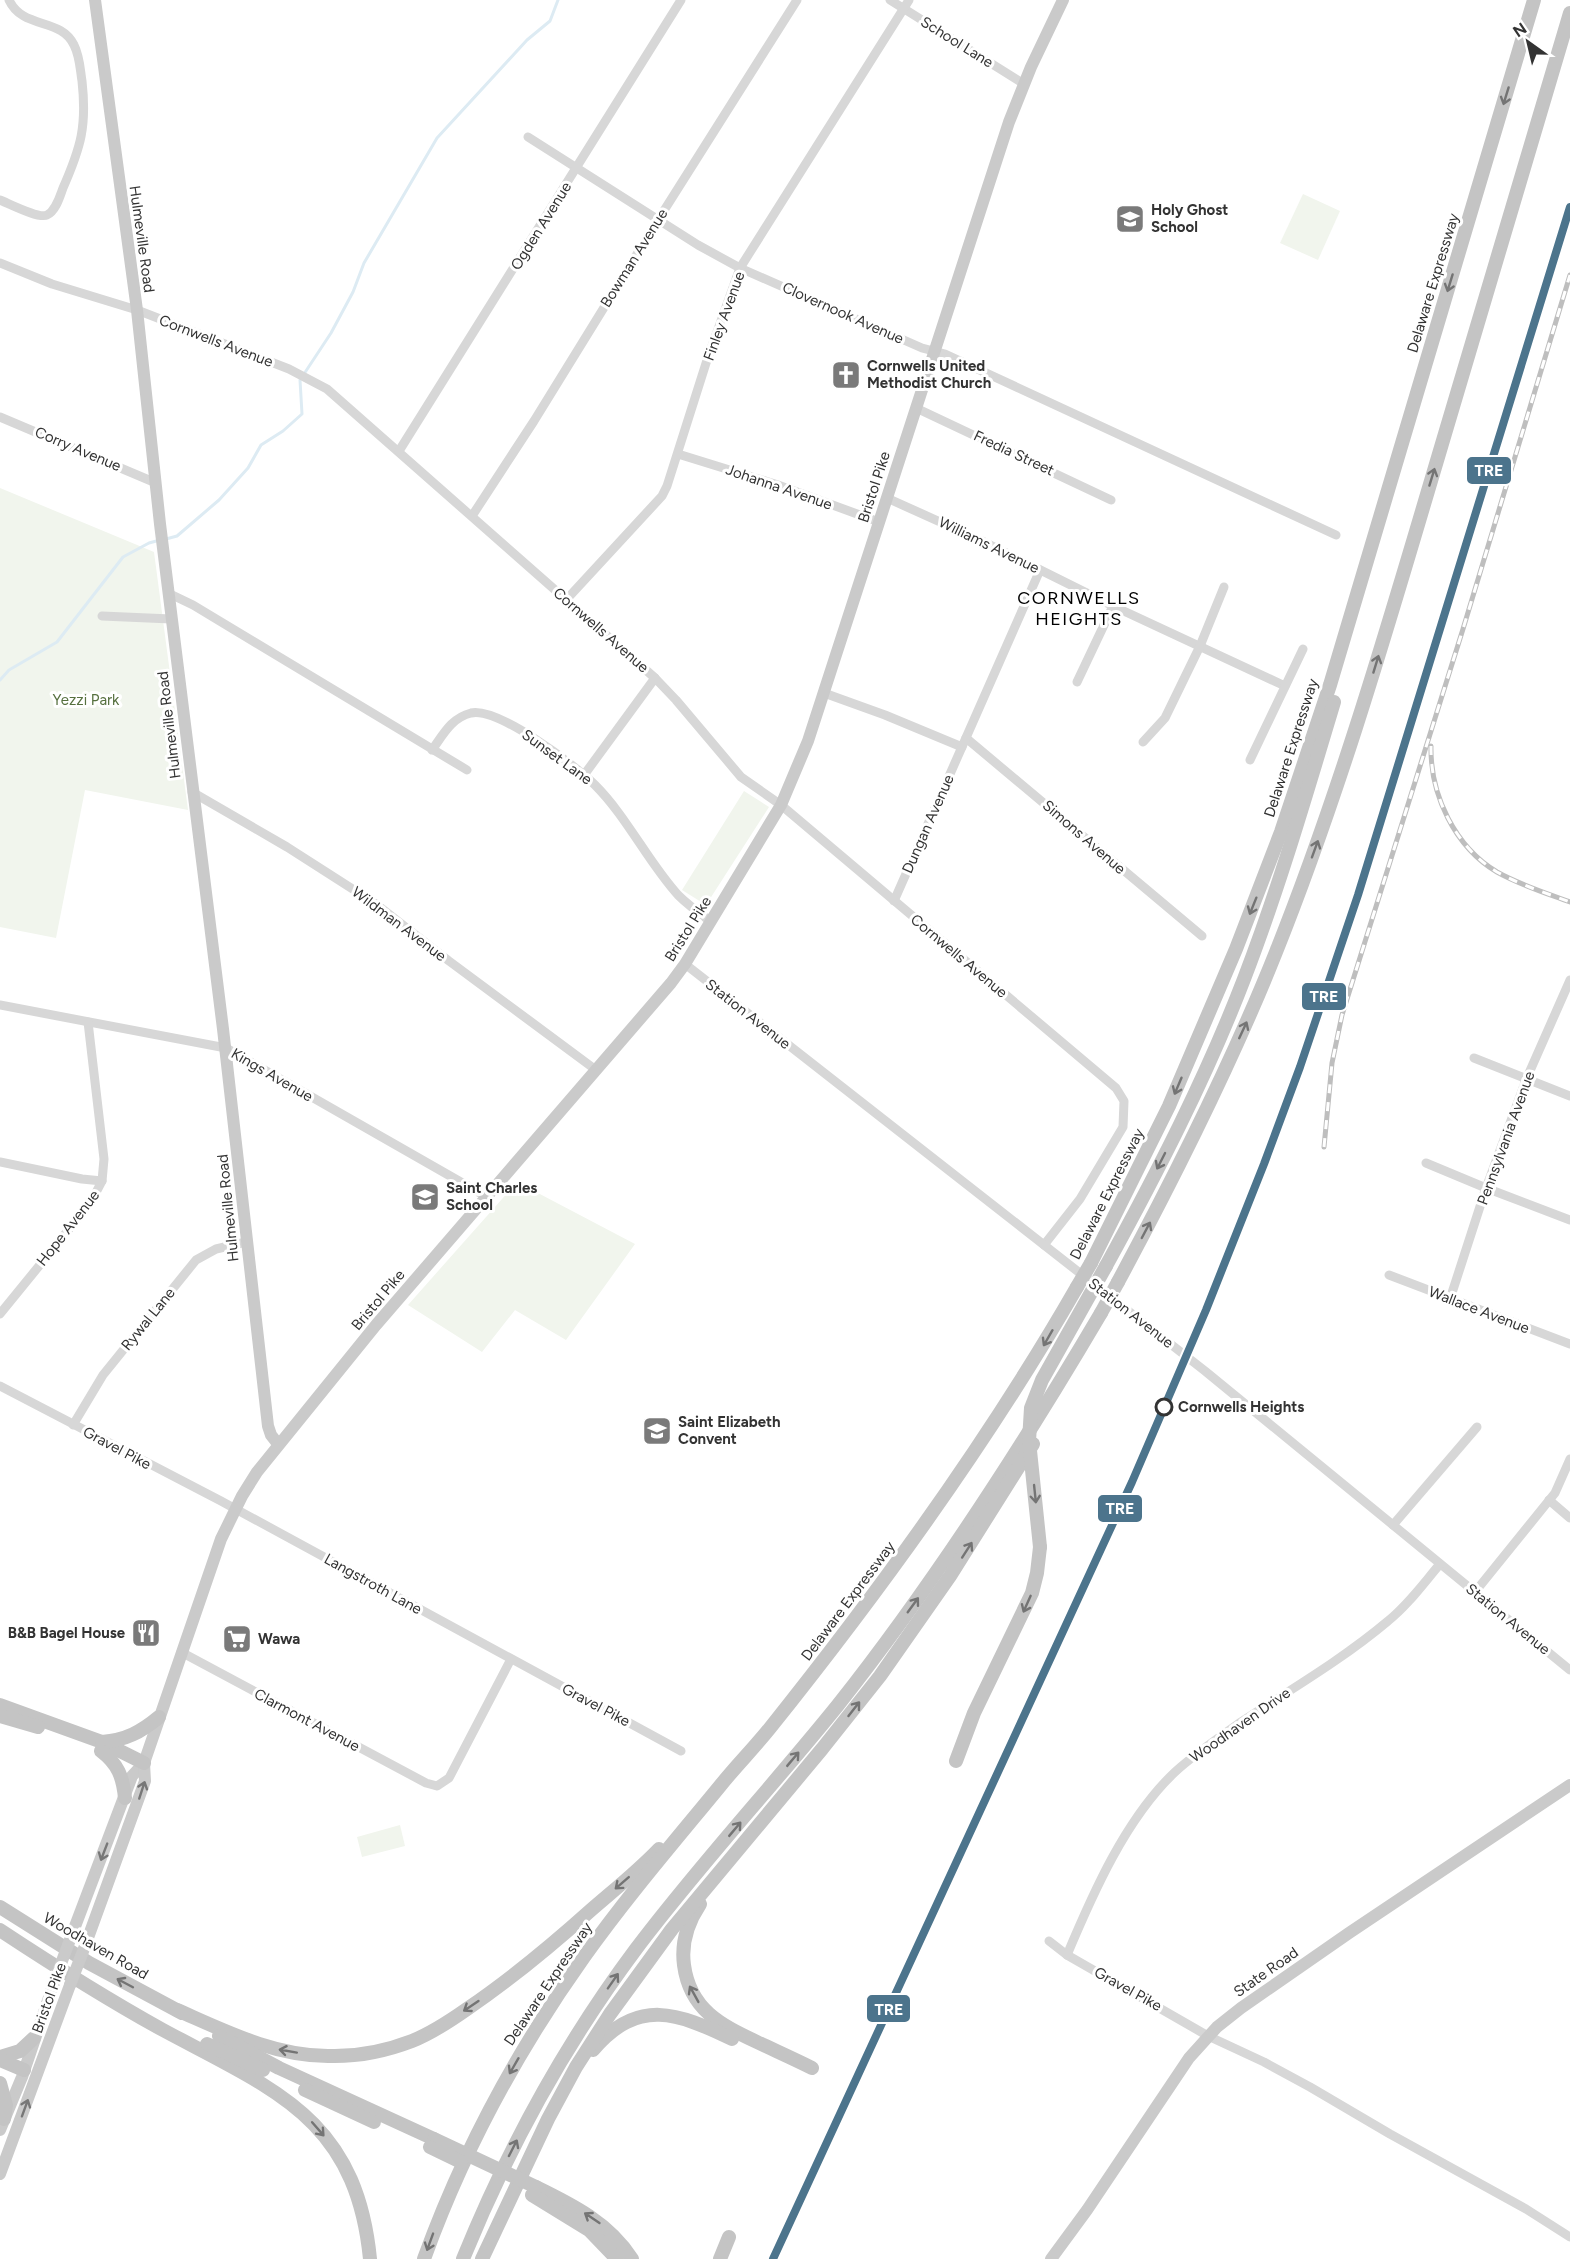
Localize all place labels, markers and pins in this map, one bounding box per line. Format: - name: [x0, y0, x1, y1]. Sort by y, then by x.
- place label: Holy Ghost School: [1151, 201, 1228, 236]
- school or university icon: Holy Ghost School: [1114, 203, 1146, 235]
- place label: Cornwells United Methodist Church: [867, 357, 991, 392]
- church icon: Cornwells United Methodist Church: [830, 359, 862, 391]
- place label: Saint Charles School: [446, 1179, 537, 1214]
- school or university icon: Saint Charles School: [409, 1181, 441, 1213]
- marker: Cornwells Heights: [1155, 1398, 1173, 1416]
- place label: Cornwells Heights: [1178, 1398, 1304, 1416]
- place label: Saint Elizabeth Convent: [678, 1413, 781, 1448]
- school or university icon: Saint Elizabeth Convent: [641, 1415, 673, 1447]
- restaurant icon: B&B Bagel House: [130, 1617, 162, 1649]
- supermarket icon: Wawa: [221, 1623, 253, 1655]
- place label: B&B Bagel House: [8, 1624, 126, 1642]
- place label: Wawa: [258, 1630, 300, 1648]

